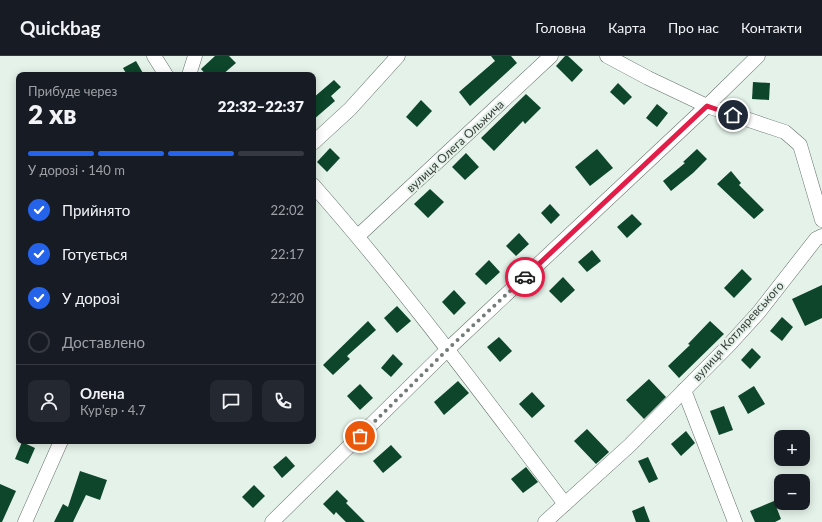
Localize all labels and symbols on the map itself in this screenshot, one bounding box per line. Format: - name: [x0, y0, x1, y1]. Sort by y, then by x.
- street label: вулиця Олега Ольжича: [403, 97, 507, 195]
- pin: [716, 98, 750, 132]
- courier: [505, 257, 545, 297]
- street label: вулиця Котляревського: [689, 278, 787, 384]
- pin: [343, 419, 377, 453]

